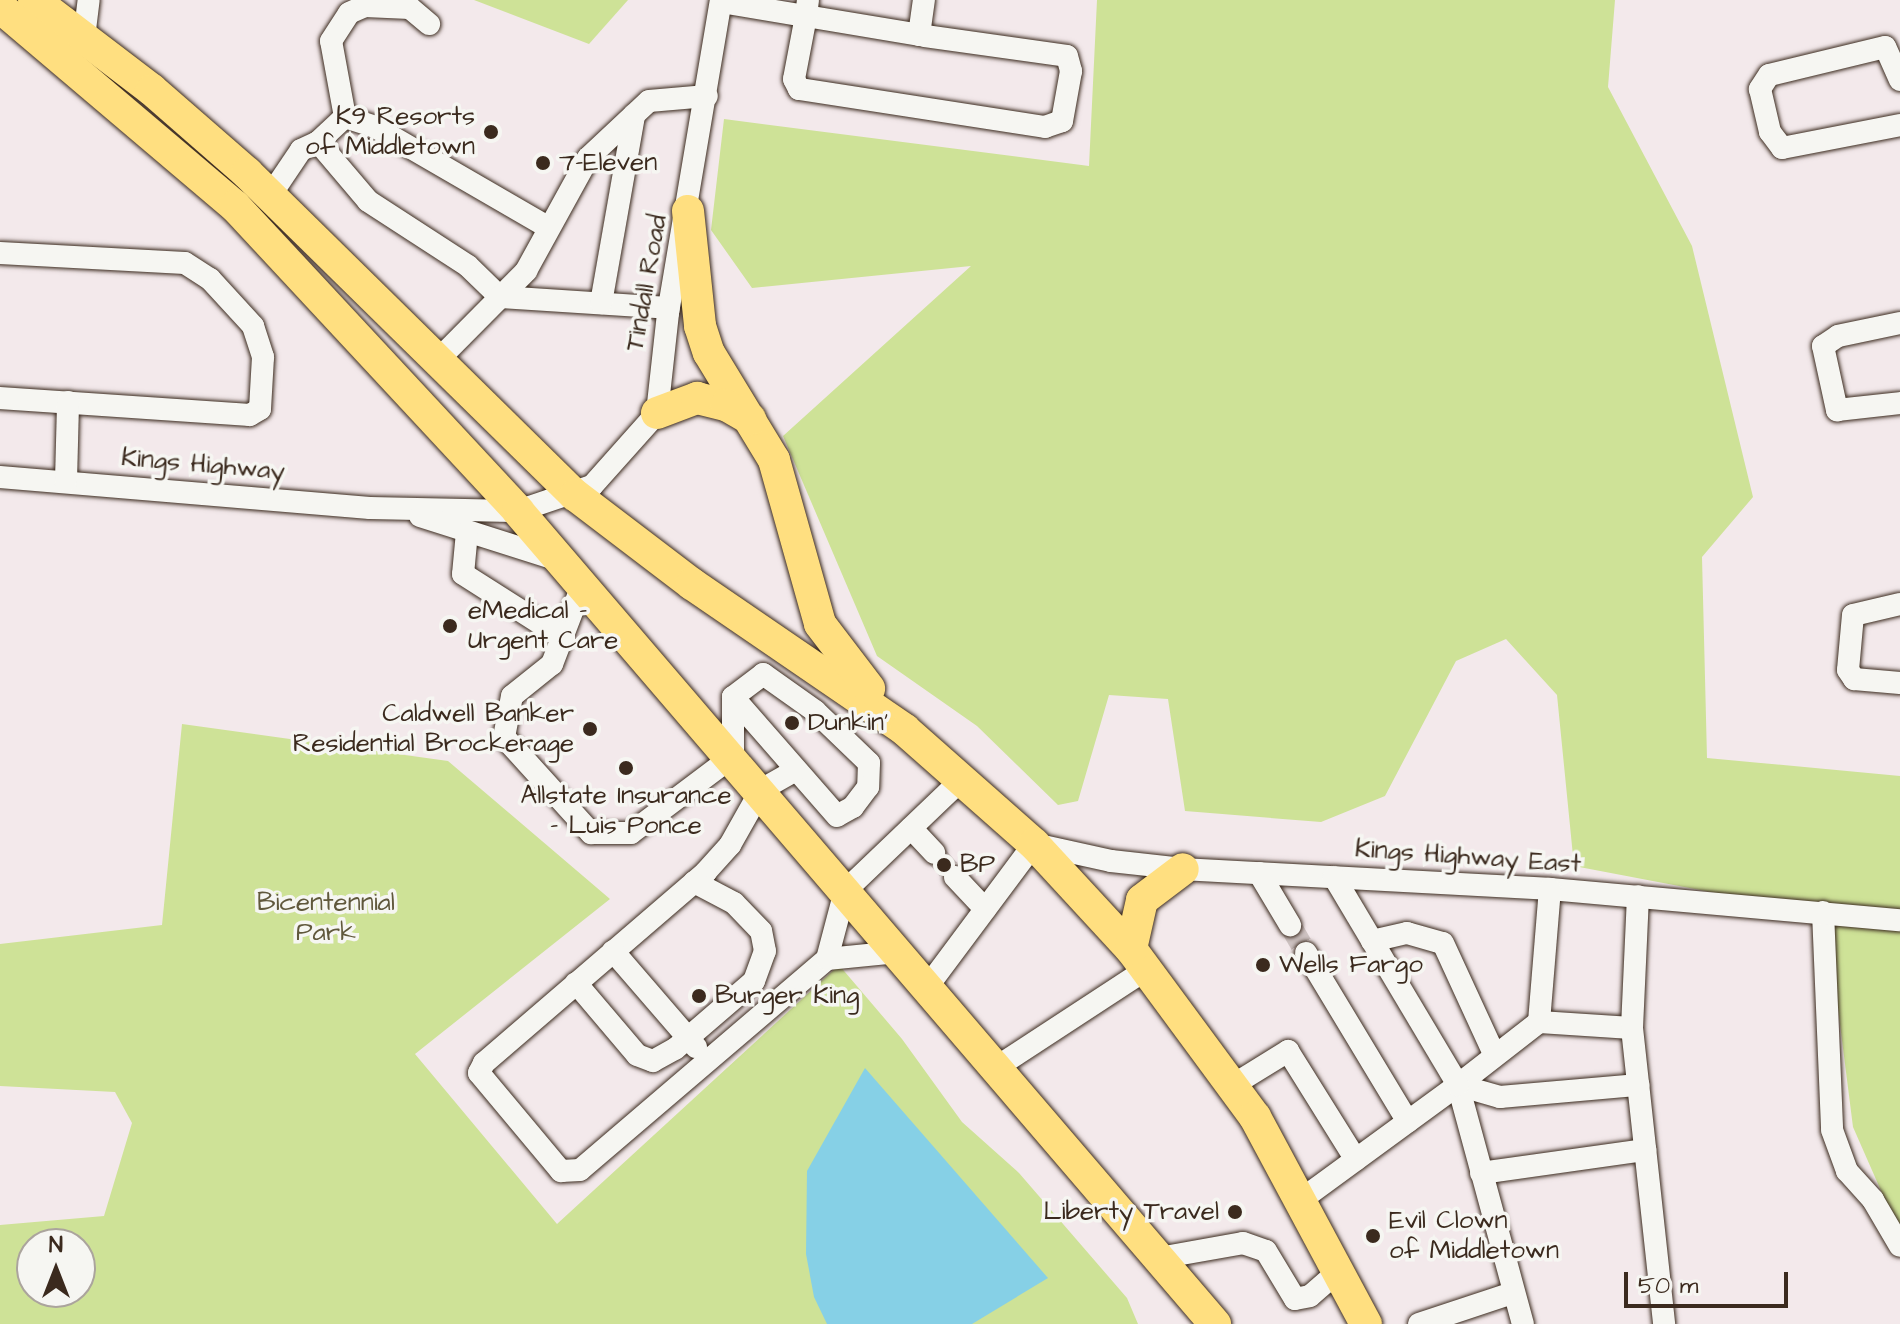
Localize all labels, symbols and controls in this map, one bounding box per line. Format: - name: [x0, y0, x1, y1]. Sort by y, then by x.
- place label: K9 Resorts of Middletown: [305, 101, 475, 162]
- marker: K9 Resorts of Middletown: [482, 123, 500, 141]
- place label: 7-Eleven: [559, 147, 657, 179]
- marker: 7-Eleven: [534, 154, 552, 172]
- street label: Tindall Road: [620, 212, 674, 354]
- street label: Kings Highway: [120, 442, 286, 488]
- place label: eMedical - Urgent Care: [468, 595, 618, 656]
- marker: eMedical - Urgent Care: [439, 615, 461, 637]
- place label: Caldwell Banker Residential Brockerage: [293, 698, 574, 760]
- place label: Dunkin': [808, 707, 888, 739]
- marker: Dunkin': [783, 714, 801, 732]
- marker: Caldwell Banker Residential Brockerage: [581, 720, 599, 738]
- marker: Allstate Insurance - Luis Ponce: [617, 759, 635, 777]
- place label: Allstate Insurance - Luis Ponce: [521, 780, 731, 842]
- street label: Kings Highway East: [1354, 834, 1582, 880]
- place label: BP: [960, 849, 995, 881]
- marker: BP: [935, 856, 953, 874]
- park label: Bicentennial Park: [257, 887, 395, 948]
- place label: Wells Fargo: [1279, 949, 1423, 981]
- marker: Wells Fargo: [1254, 956, 1272, 974]
- place label: Burger King: [715, 980, 859, 1012]
- marker: Burger King: [690, 987, 708, 1005]
- place label: Liberty Travel: [1043, 1196, 1219, 1228]
- marker: Liberty Travel: [1226, 1203, 1244, 1221]
- place label: Evil Clown of Middletown: [1389, 1205, 1559, 1266]
- marker: Evil Clown of Middletown: [1364, 1227, 1382, 1245]
- north arrow: [16, 1228, 96, 1308]
- text: N: [49, 1230, 63, 1261]
- scale bar: [1628, 1256, 1792, 1306]
- text: 50 m: [1638, 1269, 1698, 1303]

